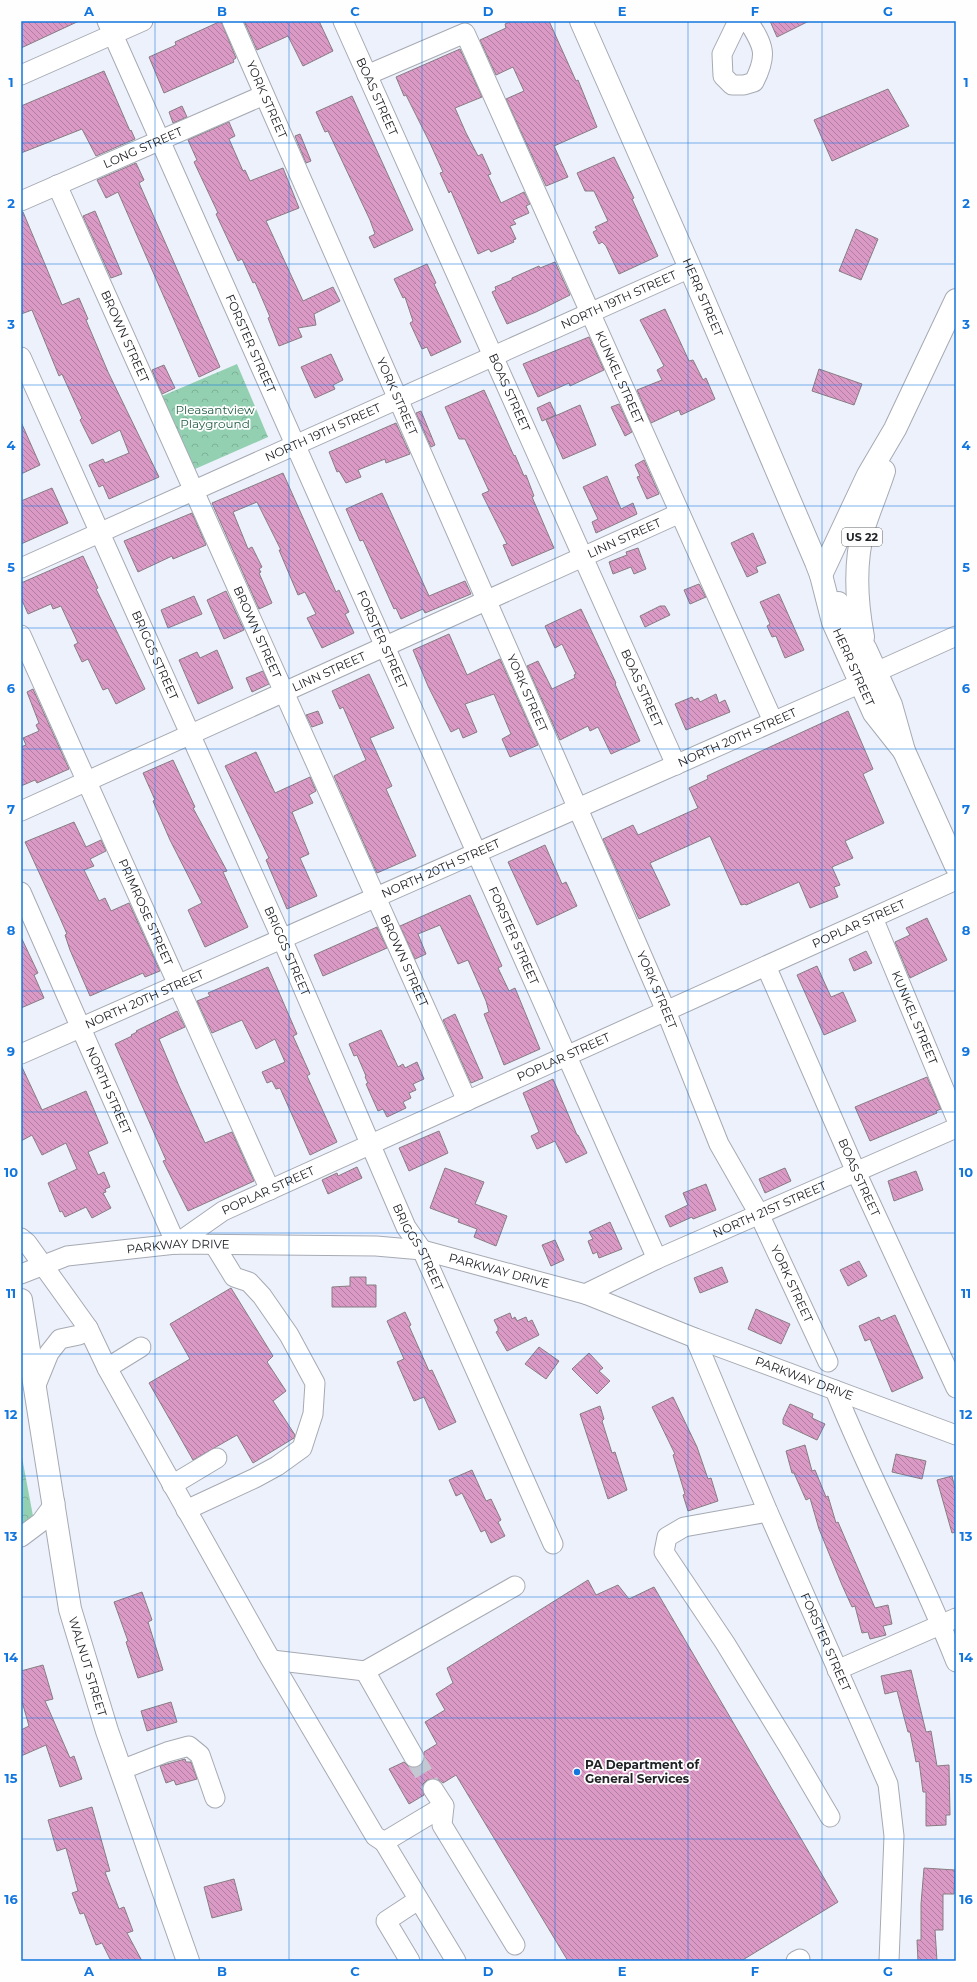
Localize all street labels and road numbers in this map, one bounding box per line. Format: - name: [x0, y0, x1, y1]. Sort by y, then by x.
- street label: BOAS STREET: [353, 55, 401, 138]
- street label: YORK STREET: [243, 58, 291, 141]
- street label: LONG STREET: [101, 123, 185, 171]
- street label: HERR STREET: [680, 256, 727, 339]
- street label: NORTH 19TH STREET: [558, 267, 679, 332]
- street label: BROWN STREET: [98, 288, 152, 385]
- street label: FORSTER STREET: [222, 292, 279, 395]
- street label: KUNKEL STREET: [592, 328, 647, 426]
- street label: BOAS STREET: [486, 351, 534, 434]
- street label: YORK STREET: [374, 355, 421, 438]
- street label: NORTH 19TH STREET: [263, 400, 383, 465]
- street label: LINN STREET: [585, 515, 663, 561]
- road number: US 22: [842, 528, 882, 546]
- street label: BROWN STREET: [230, 584, 285, 681]
- street label: FORSTER STREET: [354, 588, 411, 691]
- street label: BRIGGS STREET: [129, 608, 182, 702]
- street label: HERR STREET: [830, 626, 878, 709]
- street label: BOAS STREET: [618, 647, 666, 729]
- street label: LINN STREET: [290, 648, 368, 694]
- street label: YORK STREET: [504, 652, 551, 734]
- street label: NORTH 20TH STREET: [675, 704, 799, 770]
- street label: NORTH 20TH STREET: [379, 835, 503, 901]
- street label: PRIMROSE STREET: [115, 856, 176, 968]
- street label: FORSTER STREET: [485, 884, 542, 987]
- street label: POPLAR STREET: [810, 896, 908, 951]
- street label: BRIGGS STREET: [261, 904, 314, 998]
- street label: BROWN STREET: [378, 912, 432, 1009]
- street label: YORK STREET: [634, 948, 680, 1031]
- street label: NORTH 20TH STREET: [83, 966, 206, 1032]
- street label: KUNKEL STREET: [889, 968, 941, 1067]
- street label: POPLAR STREET: [514, 1029, 612, 1084]
- street label: NORTH STREET: [83, 1044, 135, 1137]
- street label: BOAS STREET: [835, 1136, 884, 1219]
- street label: POPLAR STREET: [219, 1163, 317, 1218]
- street label: NORTH 21ST STREET: [710, 1178, 829, 1241]
- street label: BRIGGS STREET: [390, 1201, 447, 1293]
- street label: PARKWAY DRIVE: [126, 1236, 230, 1256]
- street label: YORK STREET: [768, 1243, 817, 1325]
- street label: PARKWAY DRIVE: [447, 1250, 551, 1291]
- street label: PARKWAY DRIVE: [753, 1353, 855, 1403]
- street label: FORSTER STREET: [798, 1590, 854, 1694]
- street label: WALNUT STREET: [66, 1615, 110, 1718]

